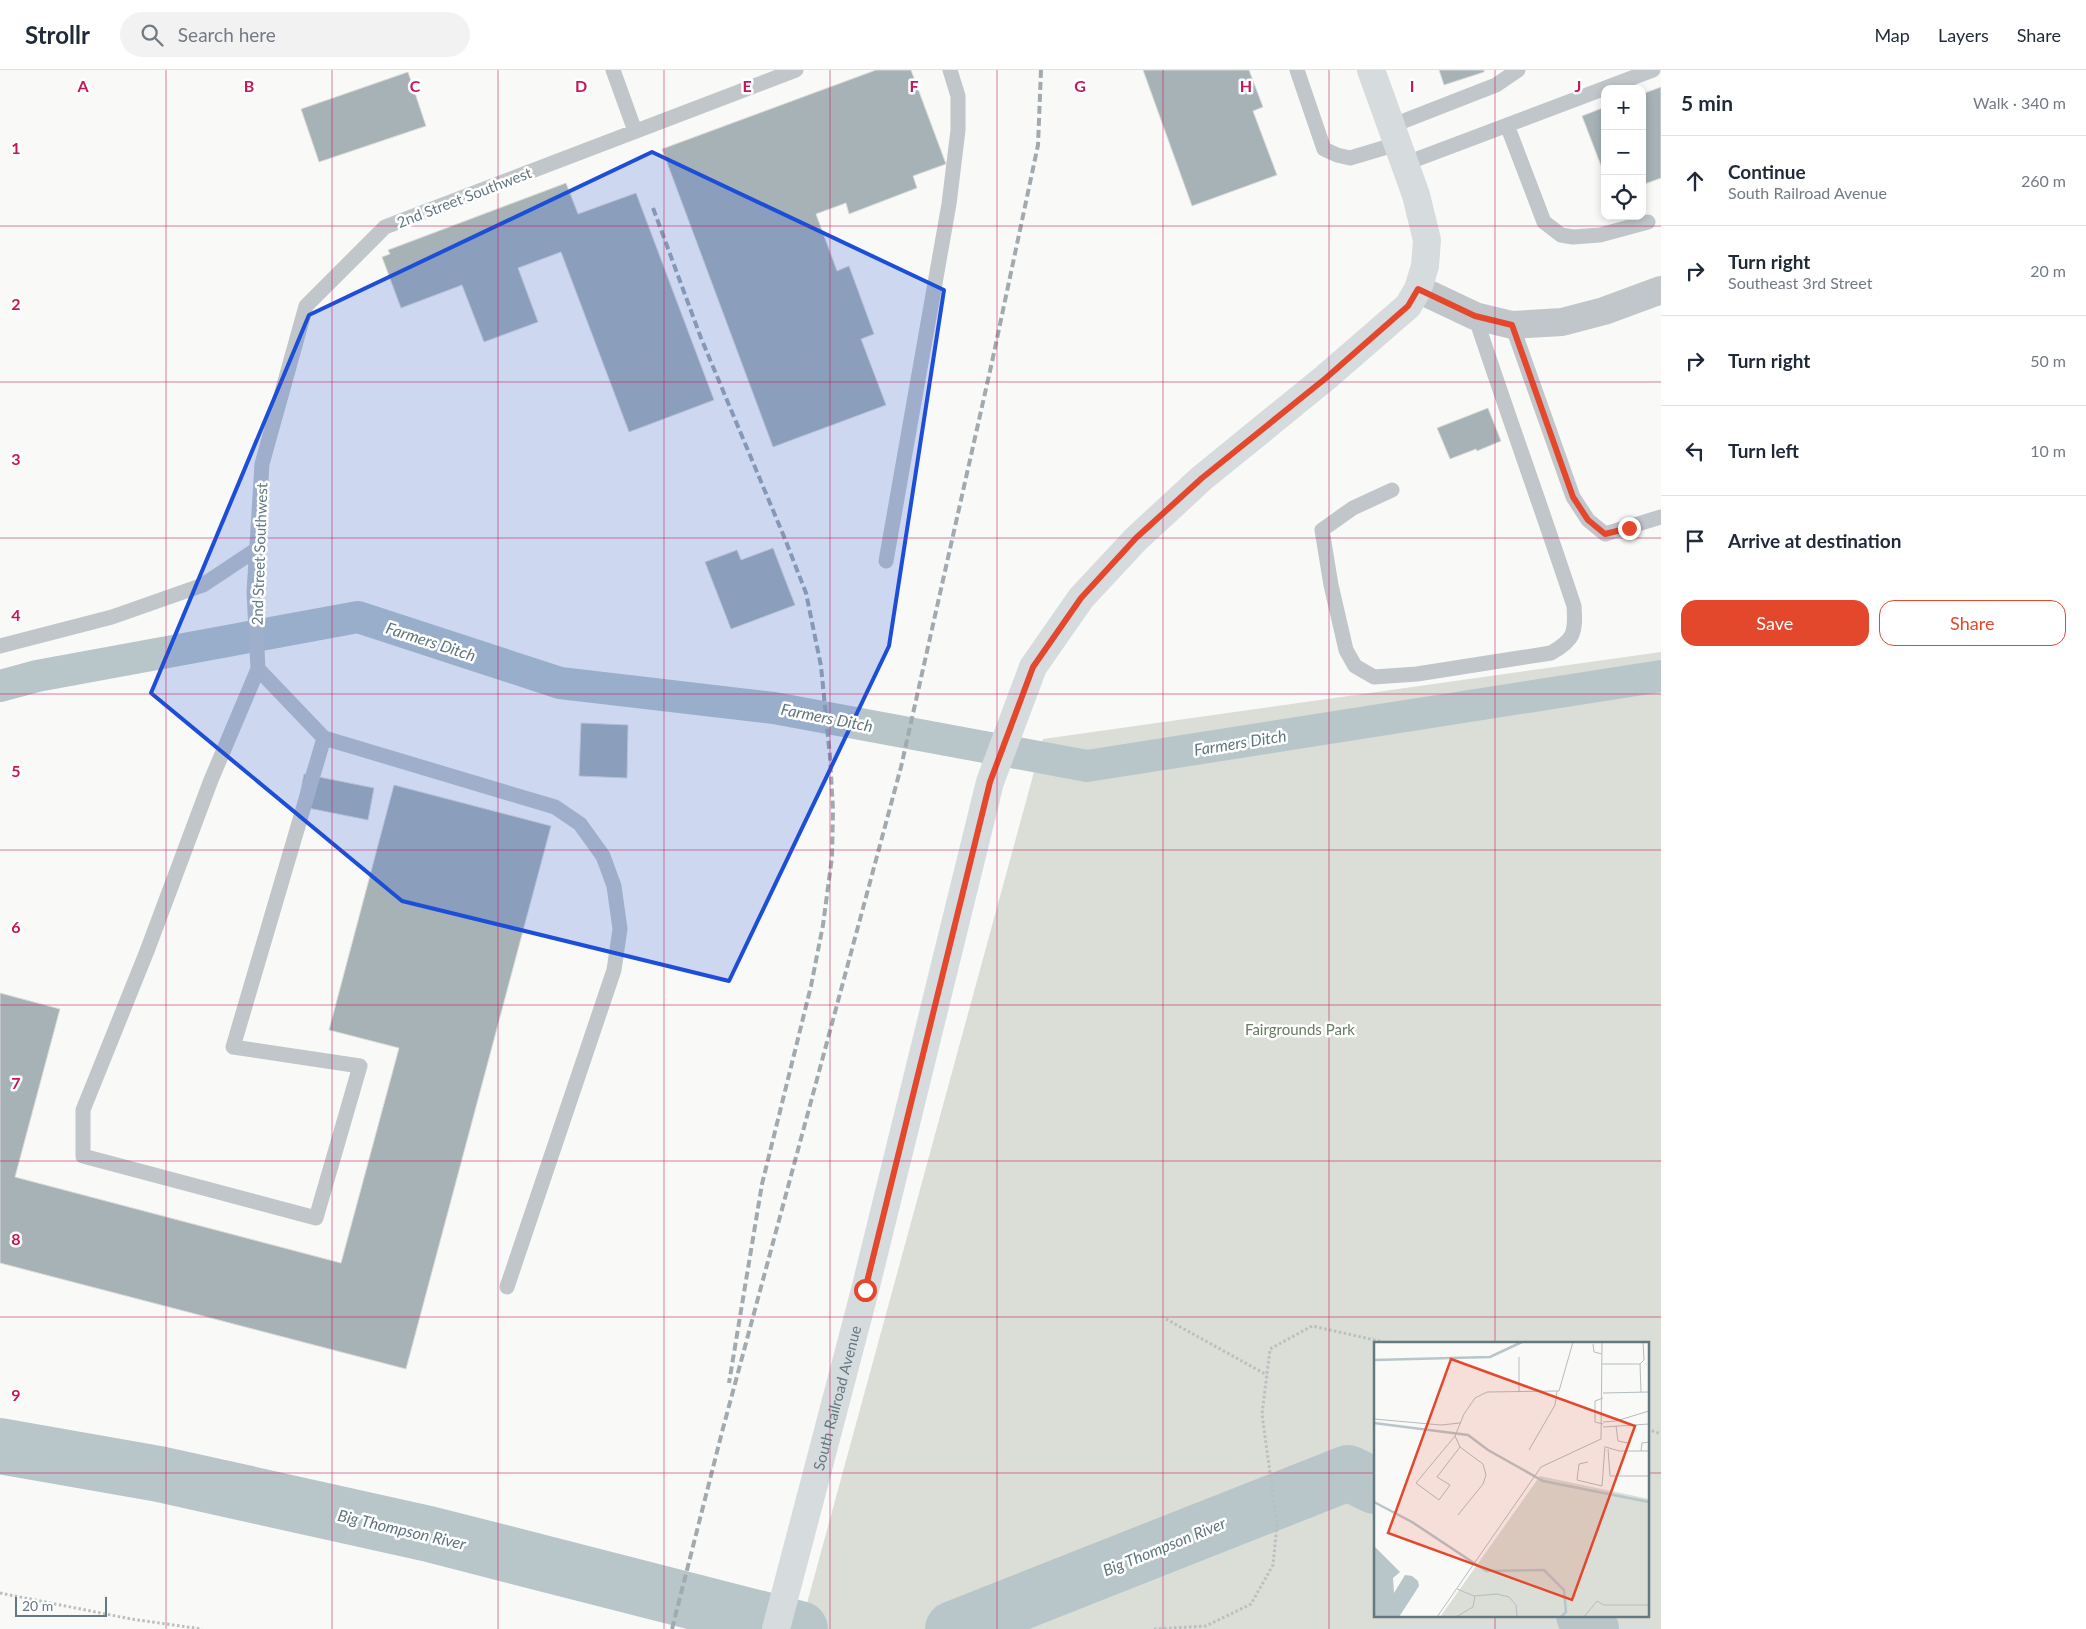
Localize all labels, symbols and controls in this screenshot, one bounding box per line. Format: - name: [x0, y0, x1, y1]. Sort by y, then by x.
- search box: [120, 12, 470, 57]
- text: Strollr: [25, 20, 90, 49]
- icon: search: [138, 21, 166, 49]
- text: Search here: [178, 23, 276, 46]
- text: Map: [1874, 24, 1910, 46]
- text: Layers: [1938, 24, 1989, 46]
- text: Share: [2017, 24, 2061, 46]
- text: A: [76, 76, 89, 95]
- text: B: [244, 76, 254, 95]
- text: C: [410, 76, 421, 95]
- text: D: [575, 76, 587, 95]
- text: E: [742, 76, 752, 95]
- text: F: [909, 76, 919, 95]
- text: G: [1074, 76, 1086, 95]
- text: H: [1240, 76, 1252, 95]
- text: I: [1410, 76, 1414, 95]
- text: J: [1575, 76, 1581, 95]
- map controls: [1601, 85, 1646, 220]
- button: +: [1601, 85, 1646, 130]
- text: 5 min: [1681, 90, 1733, 115]
- text: Walk · 340 m: [1973, 93, 2066, 112]
- button: −: [1601, 130, 1646, 175]
- text: 1: [11, 138, 21, 157]
- text: Continue: [1728, 160, 1806, 183]
- street label: 2nd Street Southwest: [394, 163, 534, 231]
- icon: ahead: [1681, 167, 1709, 195]
- text: 260 m: [2021, 171, 2066, 190]
- button: locate: [1601, 175, 1646, 220]
- text: South Railroad Avenue: [1728, 183, 1887, 202]
- text: Turn right: [1728, 250, 1810, 273]
- icon: right: [1681, 257, 1709, 285]
- text: 20 m: [2030, 261, 2066, 280]
- text: Southeast 3rd Street: [1728, 273, 1872, 292]
- text: 2: [11, 294, 21, 313]
- icon: right: [1681, 347, 1709, 375]
- text: Turn right: [1728, 349, 1810, 372]
- text: 50 m: [2030, 351, 2066, 370]
- icon: left: [1681, 437, 1709, 465]
- text: Turn left: [1728, 439, 1799, 462]
- text: 10 m: [2030, 441, 2066, 460]
- text: 3: [11, 449, 21, 468]
- street label: 2nd Street Southwest: [248, 482, 271, 626]
- route end: [1618, 517, 1641, 540]
- icon: arrive: [1681, 527, 1709, 555]
- text: Arrive at destination: [1728, 529, 1901, 552]
- button: Save: [1681, 600, 1869, 646]
- button: Share: [1879, 600, 2066, 646]
- text: 4: [11, 605, 21, 624]
- water label: Farmers Ditch: [384, 618, 478, 664]
- water label: Farmers Ditch: [779, 699, 875, 735]
- water label: Farmers Ditch: [1193, 725, 1287, 759]
- text: 5: [11, 761, 21, 780]
- text: 6: [11, 917, 21, 936]
- park label: Fairgrounds Park: [1245, 1020, 1355, 1038]
- text: 7: [11, 1073, 21, 1092]
- text: 8: [11, 1229, 21, 1248]
- route start: [854, 1279, 877, 1302]
- street label: South Railroad Avenue: [809, 1323, 864, 1472]
- inset map: [1374, 1342, 1648, 1616]
- text: 9: [11, 1385, 21, 1404]
- water label: Big Thompson River: [336, 1505, 468, 1553]
- water label: Big Thompson River: [1100, 1512, 1229, 1579]
- scale bar: [15, 1594, 108, 1617]
- text: 20 m: [22, 1597, 53, 1614]

